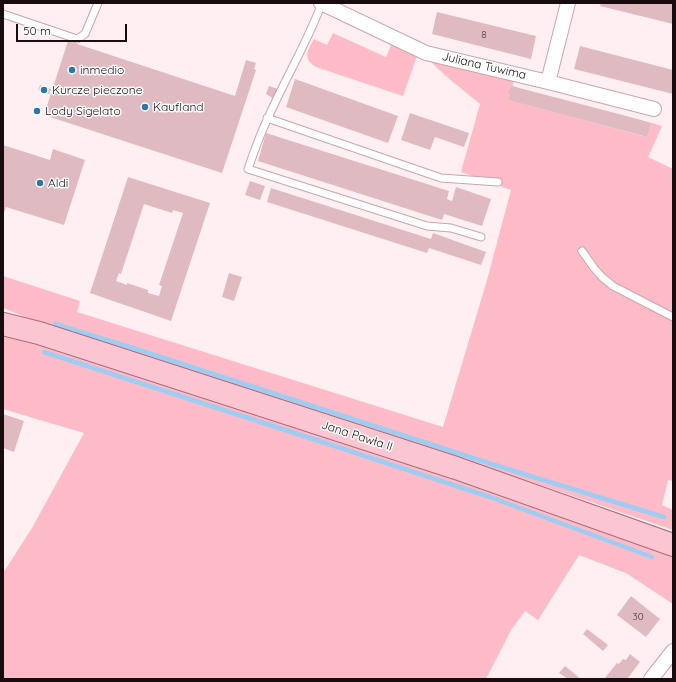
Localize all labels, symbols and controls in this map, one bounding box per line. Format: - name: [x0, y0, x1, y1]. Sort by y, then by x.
- scale bar: [18, 16, 129, 42]
- text: 50 m: [23, 23, 51, 38]
- house number: 8: [481, 29, 487, 41]
- street label: Juliana Tuwima: [440, 49, 528, 83]
- place label: inmedio: [80, 63, 124, 77]
- marker: inmedio: [67, 65, 77, 75]
- place label: Kurcze pieczone: [52, 83, 142, 97]
- marker: Kurcze pieczone: [39, 85, 49, 95]
- place label: Kaufland: [153, 100, 204, 114]
- marker: Kaufland: [140, 102, 150, 112]
- place label: Lody Sigelato: [45, 104, 121, 118]
- marker: Lody Sigelato: [32, 106, 42, 116]
- place label: Aldi: [48, 176, 68, 190]
- marker: Aldi: [35, 178, 45, 188]
- street label: Jana Pawła II: [319, 418, 395, 454]
- house number: 30: [632, 611, 644, 623]

